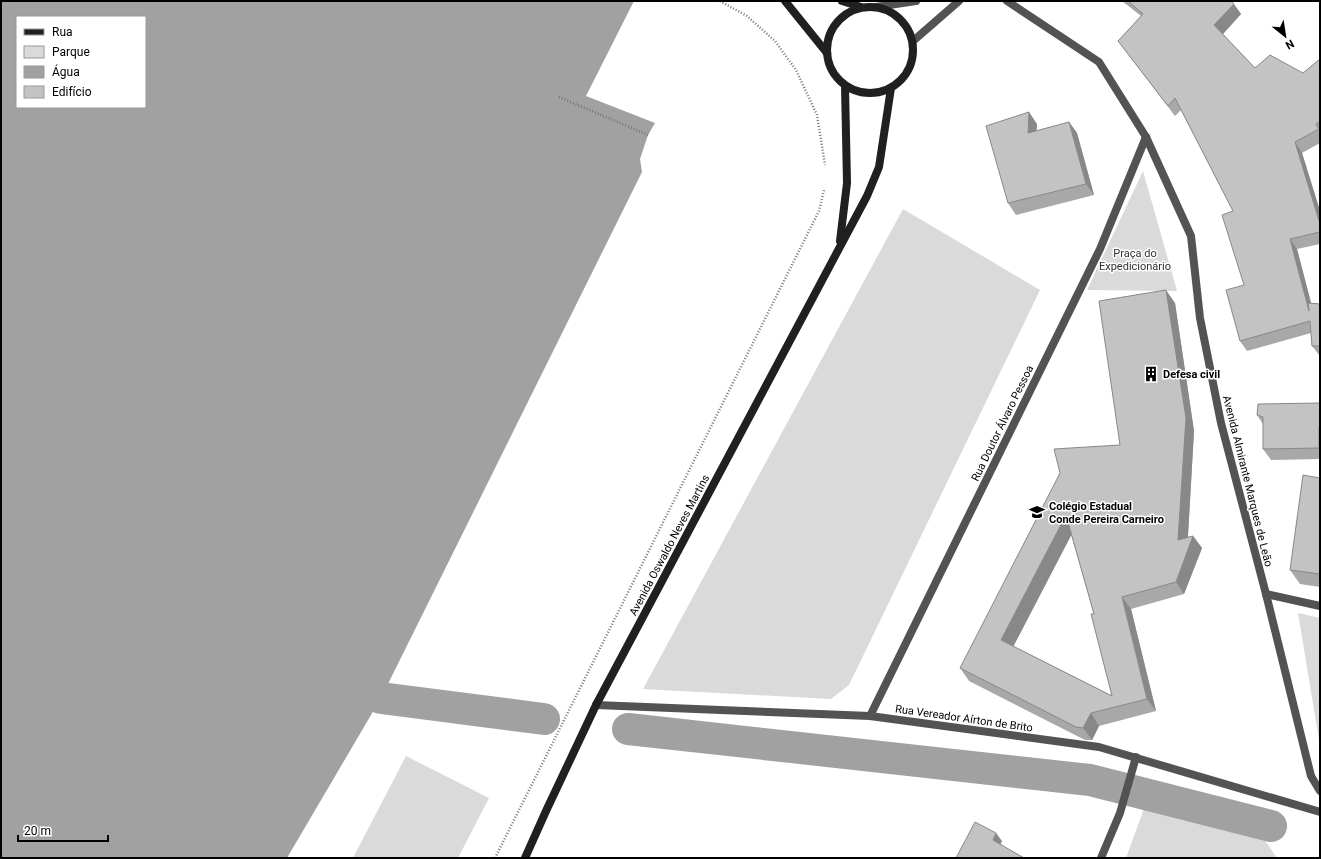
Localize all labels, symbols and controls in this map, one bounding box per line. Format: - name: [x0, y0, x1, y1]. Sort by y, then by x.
- legend: [16, 16, 146, 108]
- north arrow: [1265, 16, 1305, 56]
- text: Rua: [52, 25, 73, 39]
- text: N: [1283, 37, 1296, 52]
- text: Parque: [52, 45, 90, 59]
- text: Água: [52, 64, 80, 79]
- text: Edifício: [52, 85, 92, 99]
- park label: Praça do Expedicionário: [1099, 247, 1171, 273]
- street label: Rua Doutor Álvaro Pessoa: [969, 363, 1036, 483]
- building icon: Defesa civil: [1142, 365, 1160, 383]
- place label: Defesa civil: [1163, 368, 1220, 381]
- street label: Avenida Almirante Marques de Leão: [1220, 394, 1275, 568]
- street label: Avenida Oswaldo Neves Martins: [627, 472, 712, 618]
- place label: Colégio Estadual Conde Pereira Carneiro: [1049, 500, 1164, 526]
- school or university icon: Colégio Estadual Conde Pereira Carneiro: [1028, 503, 1046, 521]
- street label: Rua Vereador Aírton de Brito: [894, 702, 1034, 735]
- scale bar: [18, 817, 108, 843]
- text: 20 m: [24, 824, 51, 838]

